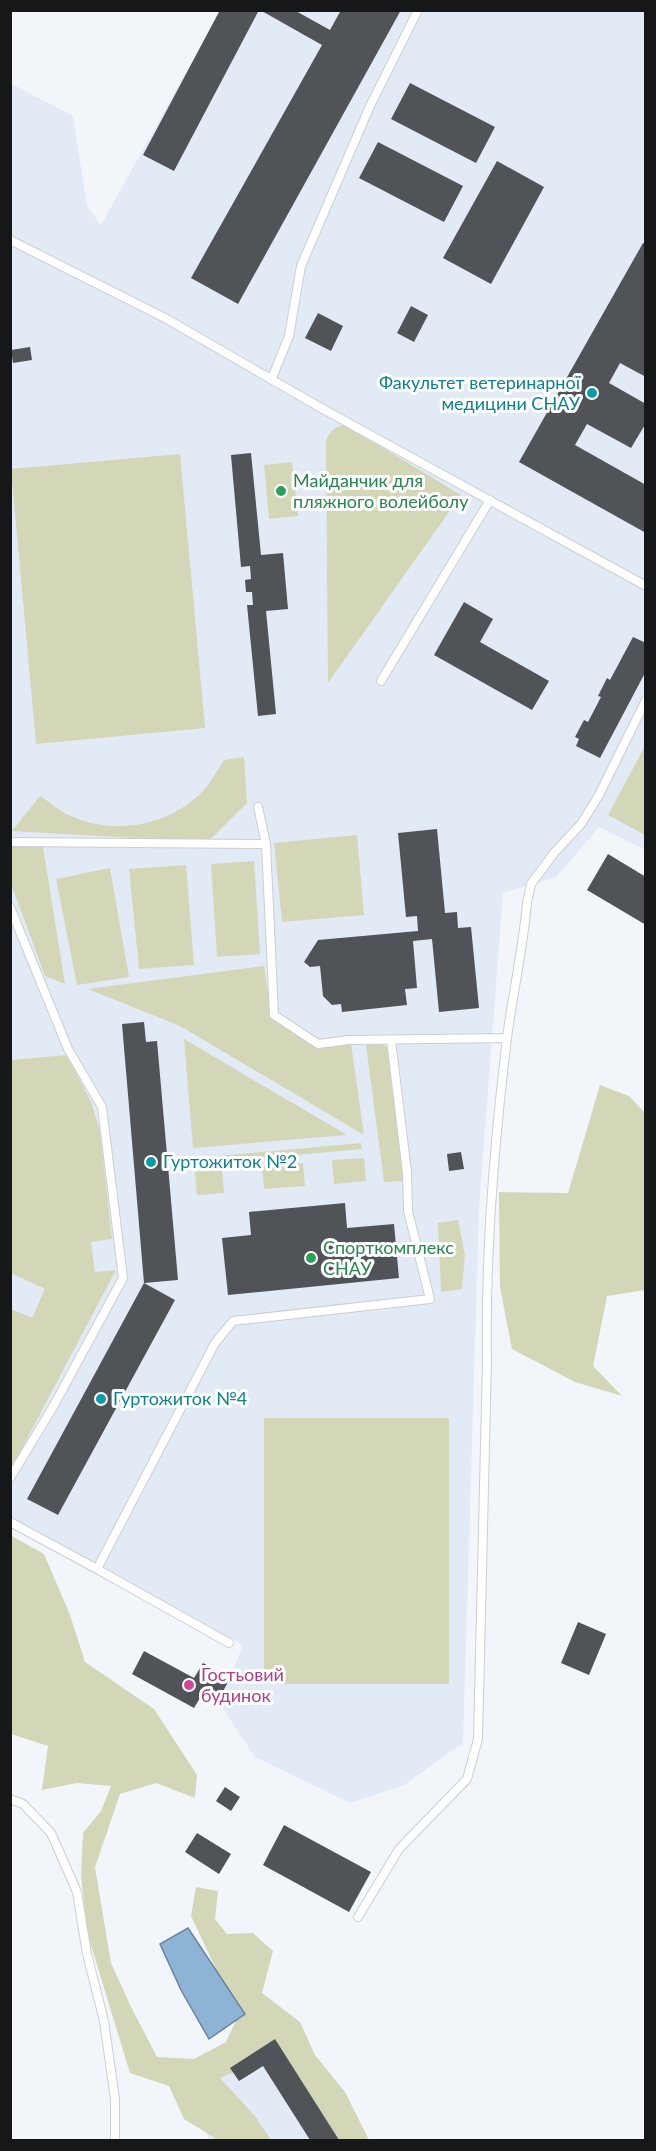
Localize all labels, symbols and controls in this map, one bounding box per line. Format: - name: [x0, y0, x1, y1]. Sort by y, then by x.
- place label: Факультет ветеринарної медицини СНАУ: [379, 371, 581, 414]
- marker: Факультет ветеринарної медицини СНАУ: [585, 386, 599, 400]
- place label: Майданчик для пляжного волейболу: [293, 469, 469, 512]
- marker: Майданчик для пляжного волейболу: [274, 484, 288, 498]
- place label: Гуртожиток №2: [163, 1150, 297, 1172]
- marker: Гуртожиток №2: [144, 1155, 158, 1169]
- place label: Спорткомплекс СНАУ: [323, 1236, 454, 1279]
- marker: Спорткомплекс СНАУ: [304, 1251, 318, 1265]
- place label: Гуртожиток №4: [113, 1387, 247, 1409]
- marker: Гуртожиток №4: [94, 1392, 108, 1406]
- place label: Гостьовий будинок: [201, 1663, 284, 1706]
- marker: Гостьовий будинок: [182, 1678, 196, 1692]

